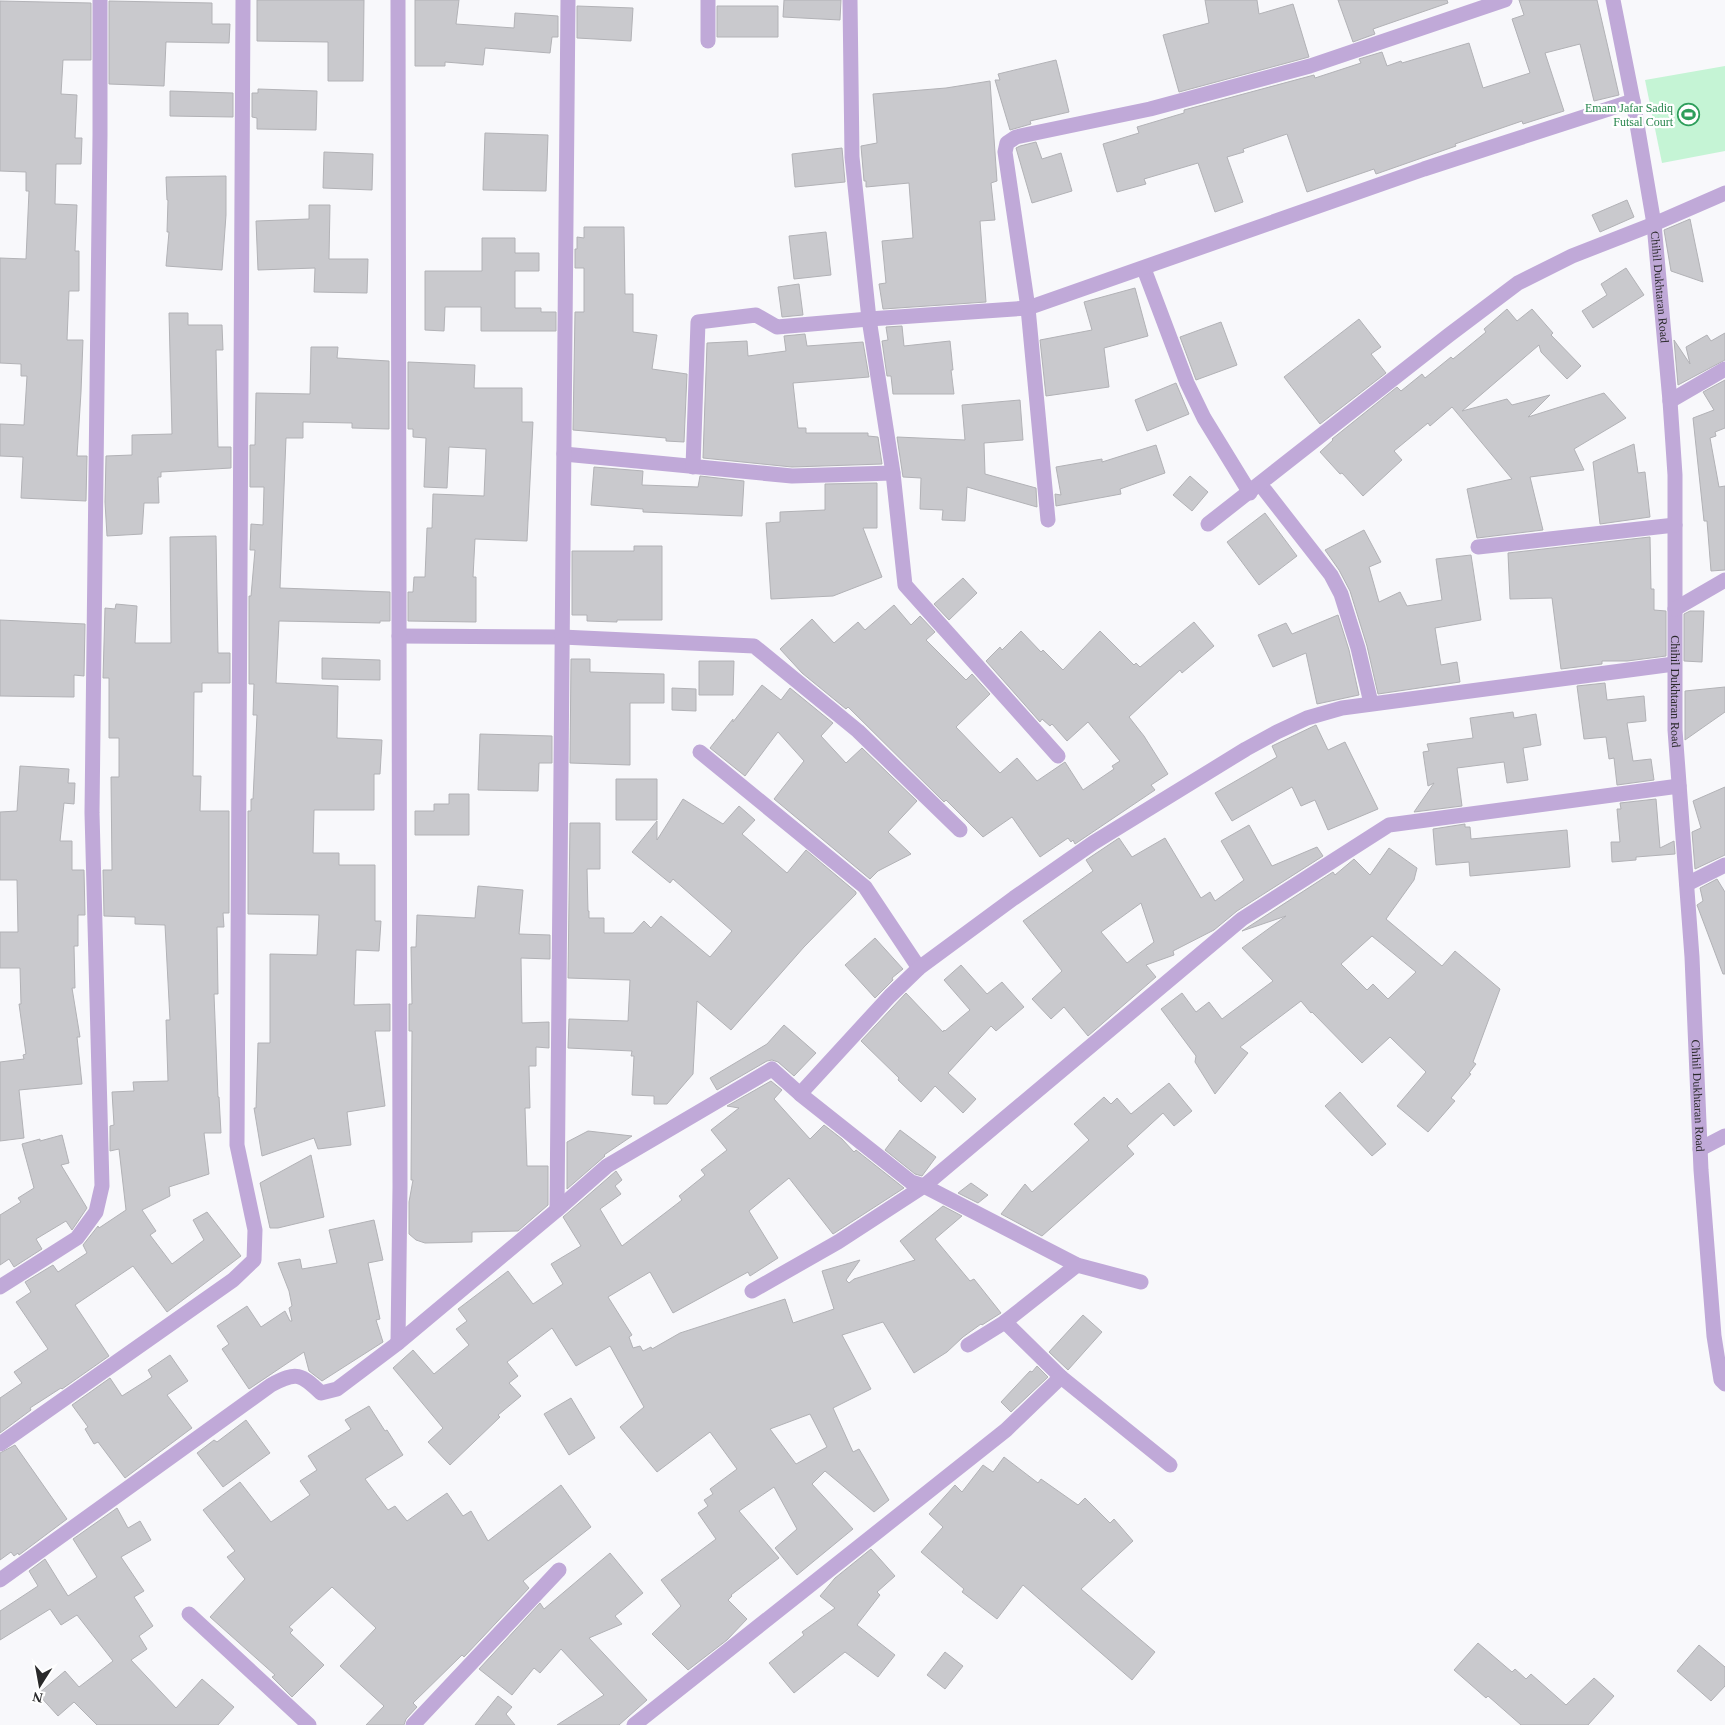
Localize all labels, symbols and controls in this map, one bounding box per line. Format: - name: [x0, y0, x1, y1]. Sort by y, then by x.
- place label: Emam Jafar Sadiq Futsal Court: [1585, 101, 1674, 129]
- sports icon: Emam Jafar Sadiq Futsal Court: [1677, 103, 1701, 127]
- street label: Chihil Dukhtaran Road: [1648, 231, 1672, 343]
- street label: Chihil Dukhtaran Road: [1668, 635, 1683, 748]
- street label: Chihil Dukhtaran Road: [1688, 1039, 1707, 1152]
- north arrow: [15, 1660, 65, 1710]
- text: N: [31, 1689, 44, 1706]

